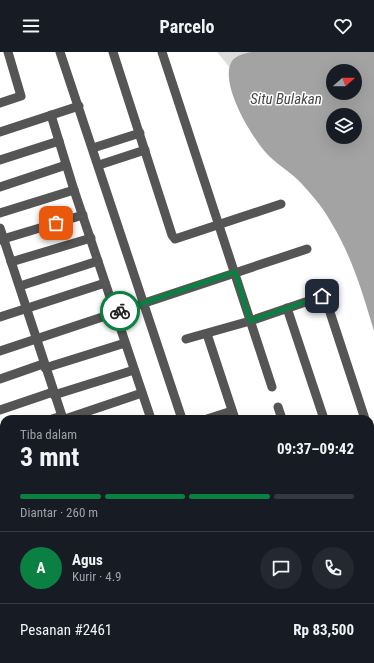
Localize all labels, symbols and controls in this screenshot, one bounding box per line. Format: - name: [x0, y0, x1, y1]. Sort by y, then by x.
- icon: menu: [20, 15, 42, 37]
- icon: heart: [332, 15, 354, 37]
- text: Parcelo: [160, 16, 214, 37]
- north arrow: [326, 64, 362, 100]
- map controls: [326, 64, 362, 144]
- water label: Situ Bulakan: [250, 90, 322, 108]
- button: layers: [326, 108, 362, 144]
- pin: [39, 206, 73, 240]
- icon: bag: [45, 212, 67, 234]
- pin: [305, 279, 339, 313]
- icon: home: [311, 285, 333, 307]
- courier: [100, 291, 140, 331]
- icon: bike: [109, 300, 131, 322]
- text: Tiba dalam: [20, 427, 77, 442]
- text: 09:37–09:42: [277, 440, 354, 458]
- text: 3 mnt: [20, 442, 79, 472]
- text: Diantar · 260 m: [20, 505, 98, 520]
- button: chat: [260, 547, 302, 589]
- button: phone: [312, 547, 354, 589]
- text: Agus: [72, 551, 103, 569]
- text: A: [37, 559, 45, 577]
- text: Kurir · 4.9: [72, 569, 122, 584]
- text: Pesanan #2461: [20, 621, 112, 639]
- text: Rp 83,500: [293, 621, 354, 639]

